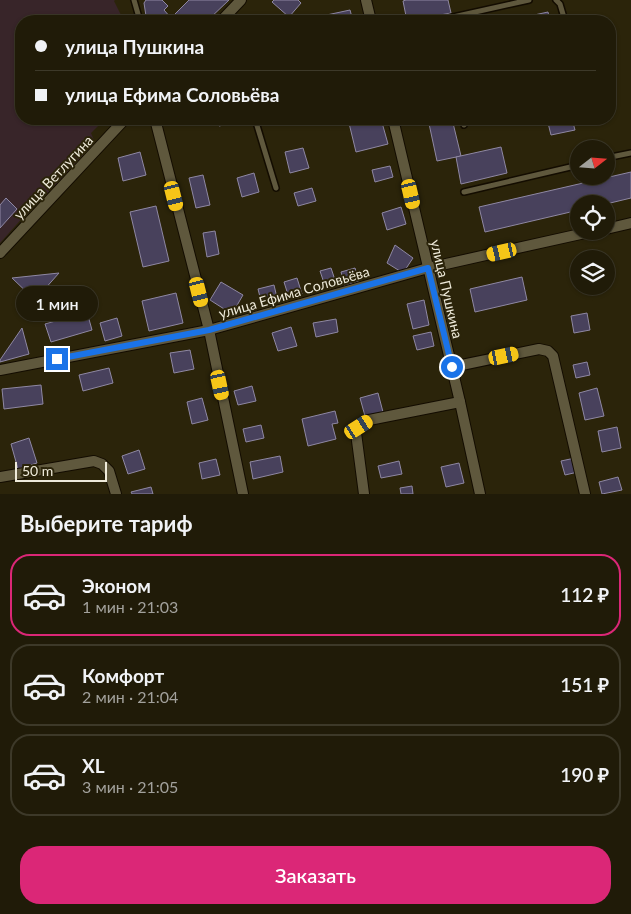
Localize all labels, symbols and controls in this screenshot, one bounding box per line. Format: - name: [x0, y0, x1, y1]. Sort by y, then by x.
- text: улица Пушкина: [65, 35, 204, 58]
- text: улица Ефима Соловьёва: [65, 83, 279, 106]
- street label: улица Ветлугина: [10, 131, 96, 222]
- north arrow: [570, 140, 615, 185]
- map controls: [570, 140, 615, 295]
- car: [400, 178, 421, 210]
- car: [163, 180, 184, 212]
- button: locate: [570, 195, 615, 240]
- street label: улица Пушкина: [427, 238, 467, 340]
- car: [485, 241, 518, 263]
- button: layers: [570, 250, 615, 295]
- street label: улица Ефима Соловьёва: [217, 262, 371, 322]
- car: [188, 276, 209, 308]
- callout: 1 мин: [16, 286, 98, 322]
- text: 1 мин: [36, 294, 78, 313]
- car: [487, 346, 520, 366]
- route end: [46, 348, 68, 370]
- route start: [441, 356, 463, 378]
- car: [209, 369, 230, 401]
- car: [342, 413, 375, 441]
- scale bar: [15, 459, 108, 482]
- text: 50 m: [22, 462, 53, 479]
- text: Выберите тариф: [20, 510, 193, 537]
- icon: car: [22, 573, 67, 618]
- text: Эконом: [82, 574, 151, 597]
- text: 112 ₽: [560, 583, 609, 606]
- text: 1 мин · 21:03: [82, 597, 178, 616]
- icon: car: [22, 663, 67, 708]
- text: Комфорт: [82, 664, 164, 687]
- text: 151 ₽: [560, 673, 609, 696]
- text: 2 мин · 21:04: [82, 687, 178, 706]
- icon: car: [22, 753, 67, 798]
- text: XL: [82, 754, 105, 777]
- text: 190 ₽: [560, 763, 609, 786]
- text: 3 мин · 21:05: [82, 777, 178, 796]
- button: Заказать: [20, 846, 611, 904]

